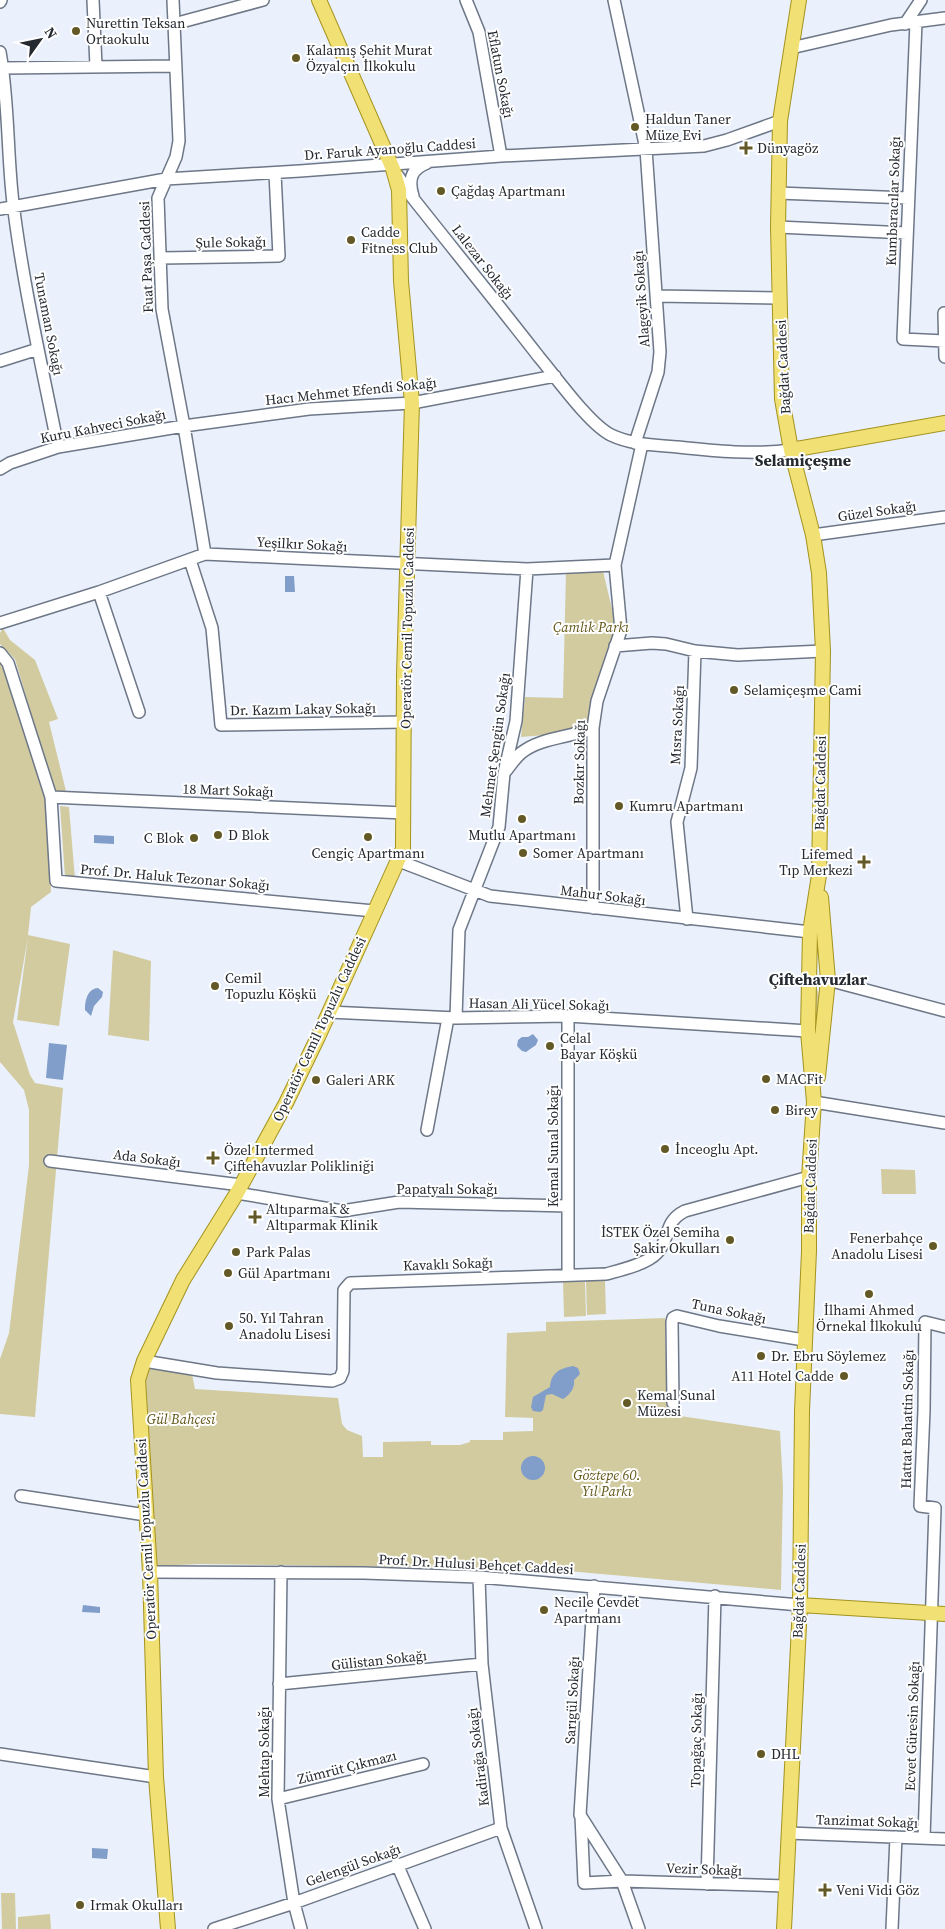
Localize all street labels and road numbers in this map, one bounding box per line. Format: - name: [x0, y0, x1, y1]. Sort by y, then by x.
- street label: Eflatun Sokağı: [483, 28, 519, 120]
- street label: Dr. Faruk Ayanoğlu Caddesi: [303, 133, 477, 165]
- street label: Kumbaracılar Sokağı: [881, 136, 905, 266]
- street label: Fuat Paşa Caddesi: [134, 201, 158, 313]
- street label: Lalezar Sokağı: [447, 220, 519, 304]
- street label: Şule Sokağı: [196, 231, 266, 253]
- street label: Alageyik Sokağı: [628, 250, 654, 348]
- street label: Tunaman Sokağı: [29, 271, 69, 377]
- street label: Bağdat Caddesi: [771, 319, 795, 415]
- street label: Hacı Mehmet Efendi Sokağı: [264, 372, 438, 410]
- street label: Kuru Kahveci Sokağı: [38, 404, 168, 448]
- street label: Güzel Sokağı: [836, 496, 918, 526]
- street label: Operatör Cemil Topuzlu Caddesi: [395, 527, 419, 729]
- street label: Yeşilkır Sokağı: [256, 532, 348, 556]
- street label: Mehmet Şengün Sokağı: [475, 671, 515, 819]
- street label: Mısra Sokağı: [665, 685, 689, 765]
- street label: Dr. Kazım Lakay Sokağı: [230, 698, 376, 720]
- street label: Bozkır Sokağı: [568, 719, 590, 805]
- street label: Bağdat Caddesi: [809, 735, 831, 831]
- street label: 18 Mart Sokağı: [182, 778, 274, 802]
- street label: Prof. Dr. Haluk Tezonar Sokağı: [79, 859, 271, 895]
- street label: Mahur Sokağı: [559, 880, 647, 910]
- street label: Operatör Cemil Topuzlu Caddesi: [267, 933, 371, 1125]
- street label: Hasan Ali Yücel Sokağı: [468, 993, 610, 1015]
- street label: Kemal Sunal Sokağı: [543, 1085, 563, 1207]
- street label: Bağdat Caddesi: [798, 1138, 822, 1234]
- street label: Ada Sokağı: [112, 1144, 182, 1172]
- street label: Papatyalı Sokağı: [396, 1179, 498, 1199]
- street label: Kavaklı Sokağı: [403, 1252, 493, 1276]
- street label: Tuna Sokağı: [690, 1293, 768, 1329]
- street label: Hattat Bahattin Sokağı: [896, 1349, 918, 1489]
- street label: Operatör Cemil Topuzlu Caddesi: [131, 1438, 161, 1640]
- street label: Bağdat Caddesi: [787, 1543, 811, 1639]
- street label: Prof. Dr. Hulusi Behçet Caddesi: [378, 1549, 574, 1579]
- street label: Gülistan Sokağı: [330, 1645, 428, 1675]
- street label: Sarıgül Sokağı: [560, 1656, 584, 1744]
- street label: Ecvet Güresin Sokağı: [900, 1660, 924, 1792]
- street label: Topağaç Sokağı: [685, 1692, 707, 1788]
- street label: Mehtap Sokağı: [254, 1706, 274, 1798]
- street label: Kadirağa Sokağı: [462, 1706, 494, 1808]
- street label: Zümrüt Çıkmazı: [295, 1745, 399, 1789]
- street label: Tanzimat Sokağı: [816, 1809, 918, 1833]
- street label: Gelengül Sokağı: [303, 1839, 403, 1891]
- street label: Vezir Sokağı: [666, 1858, 742, 1880]

